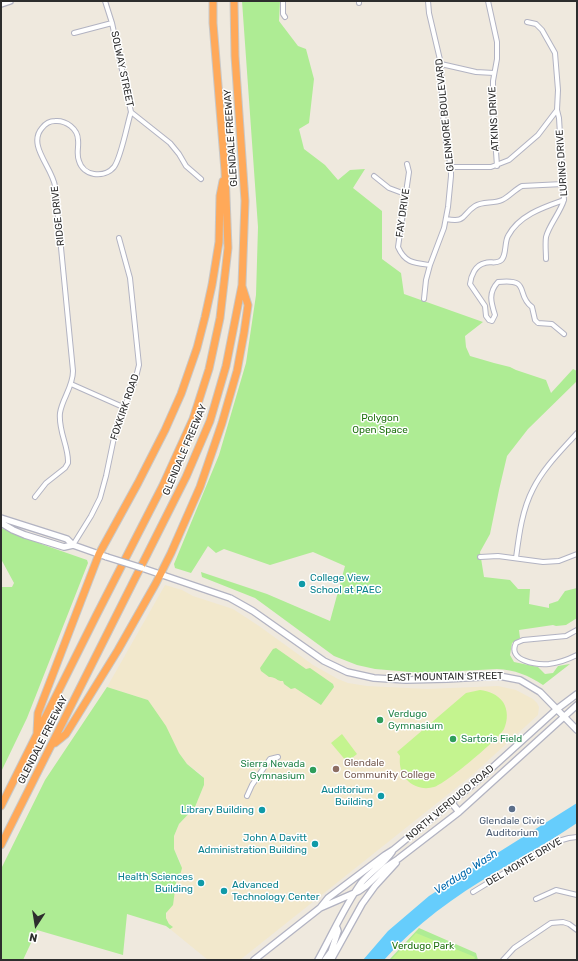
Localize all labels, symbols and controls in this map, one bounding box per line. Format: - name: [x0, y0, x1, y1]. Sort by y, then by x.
- street label: SOLWAY STREET: [108, 30, 136, 108]
- street label: GLENMORE BOULEVARD: [433, 58, 457, 172]
- street label: ATKINS DRIVE: [486, 86, 502, 152]
- street label: GLENDALE FREEWAY: [222, 89, 240, 187]
- street label: LURING DRIVE: [554, 129, 570, 197]
- street label: RIDGE DRIVE: [49, 185, 67, 247]
- street label: FAY DRIVE: [394, 188, 412, 238]
- street label: FOXKIRK ROAD: [108, 372, 142, 442]
- street label: GLENDALE FREEWAY: [160, 403, 210, 497]
- park label: Polygon Open Space: [352, 412, 408, 436]
- place label: College View School at PAEC: [310, 572, 381, 596]
- marker: College View School at PAEC: [297, 579, 307, 589]
- street label: EAST MOUNTAIN STREET: [387, 670, 503, 684]
- street label: GLENDALE FREEWAY: [15, 694, 71, 786]
- place label: Verdugo Gymnasium: [388, 708, 443, 732]
- marker: Verdugo Gymnasium: [375, 715, 385, 725]
- place label: Sartoris Field: [461, 733, 522, 745]
- marker: Sartoris Field: [448, 734, 458, 744]
- place label: Glendale Community College: [344, 757, 435, 780]
- place label: Sierra Nevada Gymnasium: [241, 758, 305, 782]
- street label: NORTH VERDUGO ROAD: [403, 763, 497, 843]
- marker: Glendale Community College: [331, 764, 341, 774]
- marker: Sierra Nevada Gymnasium: [308, 765, 318, 775]
- place label: Auditorium Building: [321, 784, 373, 808]
- marker: Auditorium Building: [376, 791, 386, 801]
- place label: Library Building: [181, 804, 254, 816]
- marker: Glendale Civic Auditorium: [507, 804, 517, 814]
- marker: Library Building: [257, 805, 267, 815]
- place label: Glendale Civic Auditorium: [479, 815, 545, 838]
- place label: John A Davitt Administration Building: [198, 832, 307, 856]
- street label: DEL MONTE DRIVE: [484, 835, 564, 889]
- marker: John A Davitt Administration Building: [310, 839, 320, 849]
- water label: Verdugo Wash: [432, 847, 500, 897]
- place label: Health Sciences Building: [118, 871, 193, 894]
- marker: Health Sciences Building: [196, 878, 206, 888]
- place label: Advanced Technology Center: [232, 879, 320, 902]
- marker: Advanced Technology Center: [219, 886, 229, 896]
- north arrow: [16, 905, 56, 945]
- text: N: [28, 930, 39, 944]
- park label: Verdugo Park: [392, 940, 454, 952]

